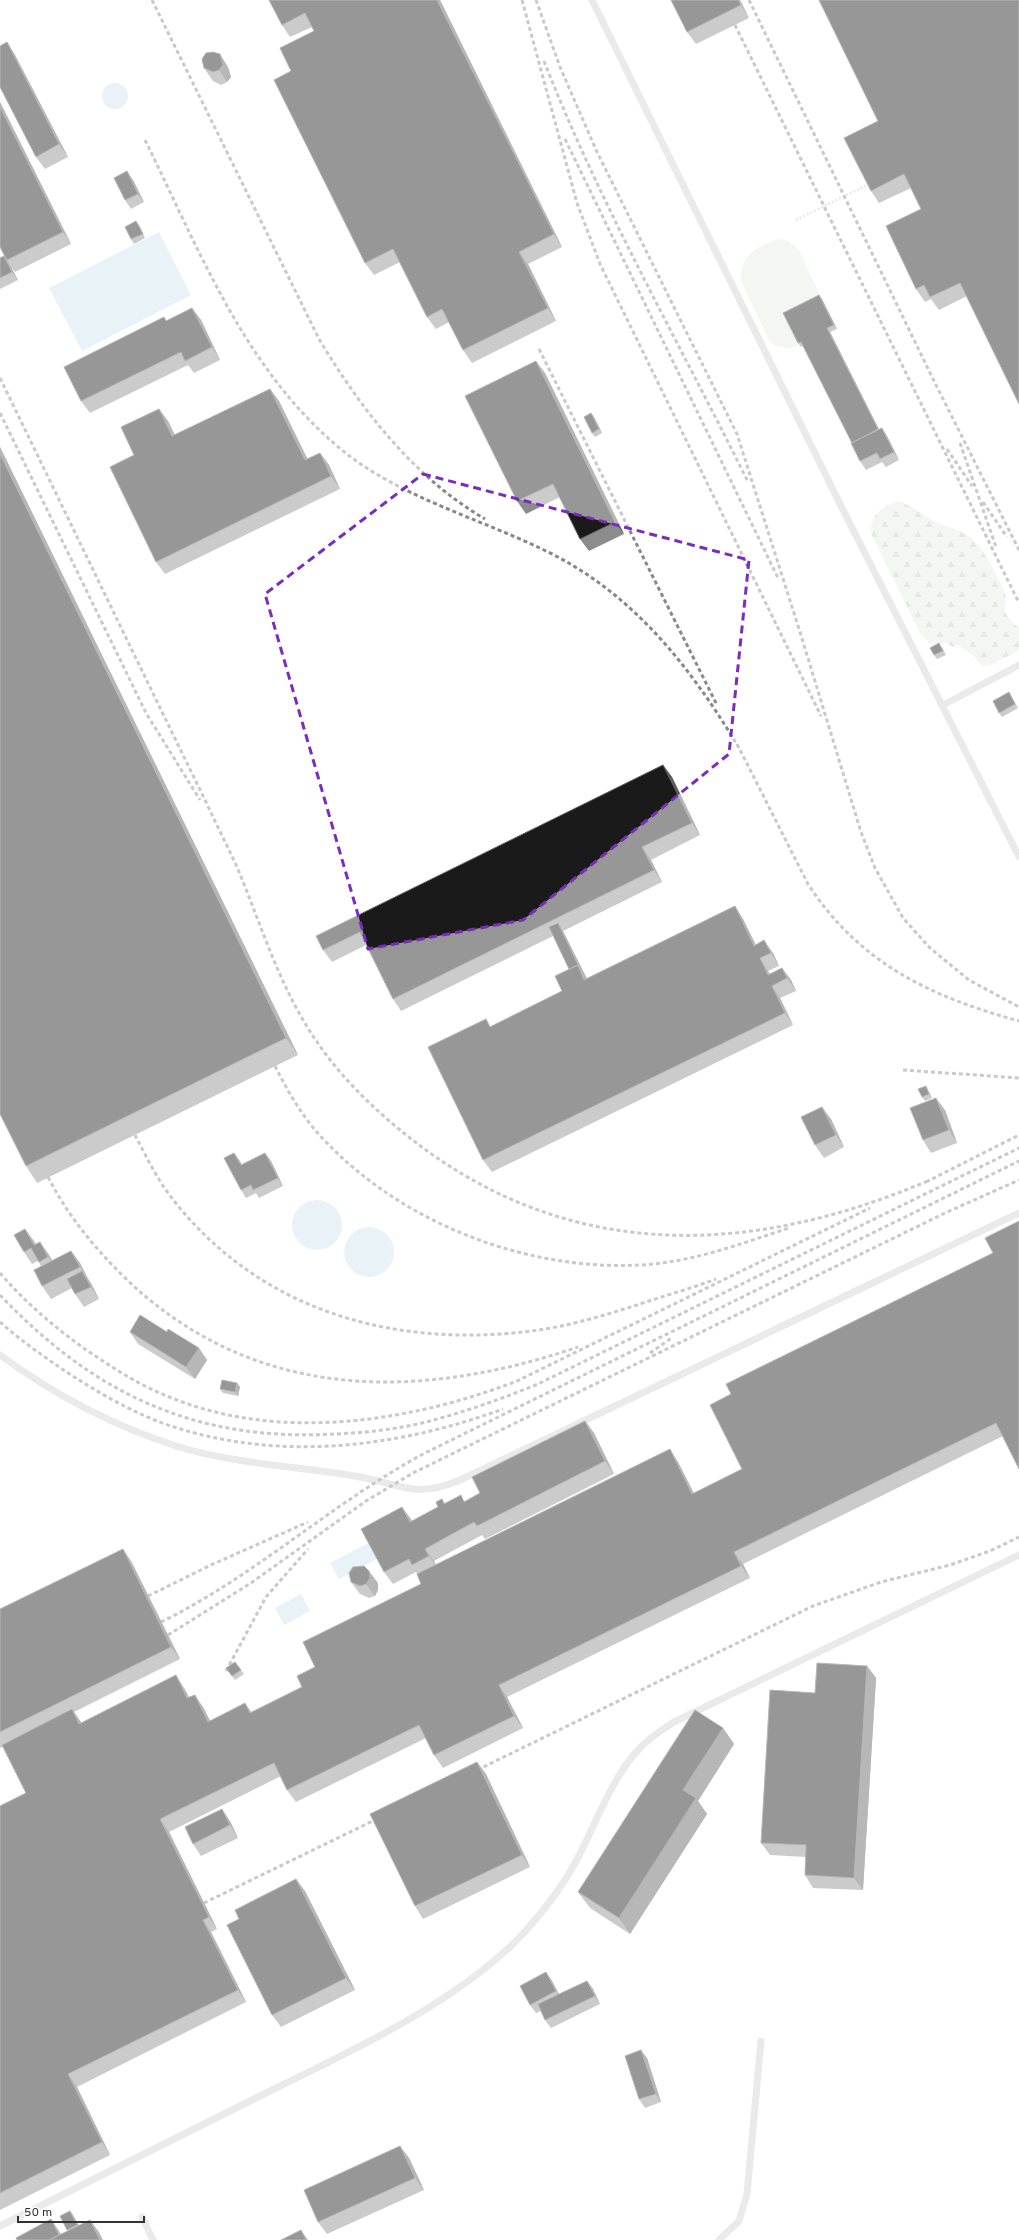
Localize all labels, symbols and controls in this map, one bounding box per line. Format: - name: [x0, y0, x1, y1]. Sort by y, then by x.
- scale bar: [18, 2198, 144, 2224]
- text: 50 m: [24, 2205, 52, 2221]

